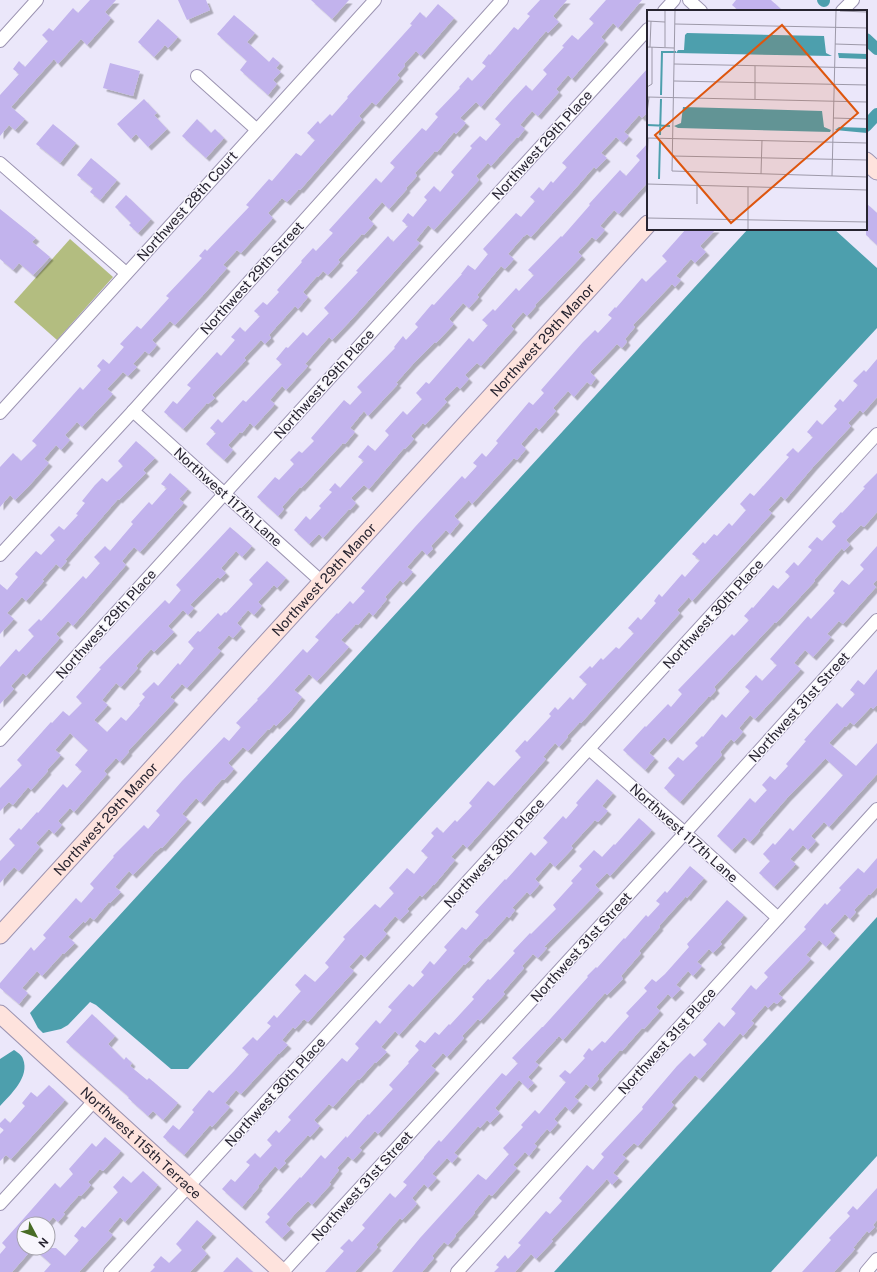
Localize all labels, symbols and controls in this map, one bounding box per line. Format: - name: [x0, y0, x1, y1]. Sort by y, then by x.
- inset map: [647, 10, 867, 230]
- street label: Northwest 29th Place: [489, 87, 595, 203]
- street label: Northwest 28th Court: [133, 148, 241, 264]
- street label: Northwest 29th Street: [197, 218, 307, 338]
- street label: Northwest 29th Manor: [487, 280, 598, 400]
- street label: Northwest 29th Place: [271, 326, 377, 442]
- street label: Northwest 117th Lane: [171, 444, 285, 550]
- street label: Northwest 29th Manor: [269, 520, 379, 639]
- street label: Northwest 30th Place: [660, 556, 766, 672]
- street label: Northwest 29th Place: [53, 566, 159, 682]
- street label: Northwest 31st Street: [745, 649, 853, 765]
- street label: Northwest 29th Manor: [50, 759, 161, 879]
- street label: Northwest 117th Lane: [627, 780, 741, 886]
- street label: Northwest 30th Place: [441, 795, 547, 911]
- street label: Northwest 31st Street: [527, 889, 635, 1005]
- street label: Northwest 31st Place: [615, 984, 719, 1098]
- street label: Northwest 30th Place: [222, 1034, 328, 1150]
- street label: Northwest 115th Terrace: [77, 1084, 205, 1202]
- street label: Northwest 31st Street: [308, 1128, 416, 1244]
- north arrow: [16, 1216, 56, 1256]
- text: N: [36, 1235, 51, 1250]

